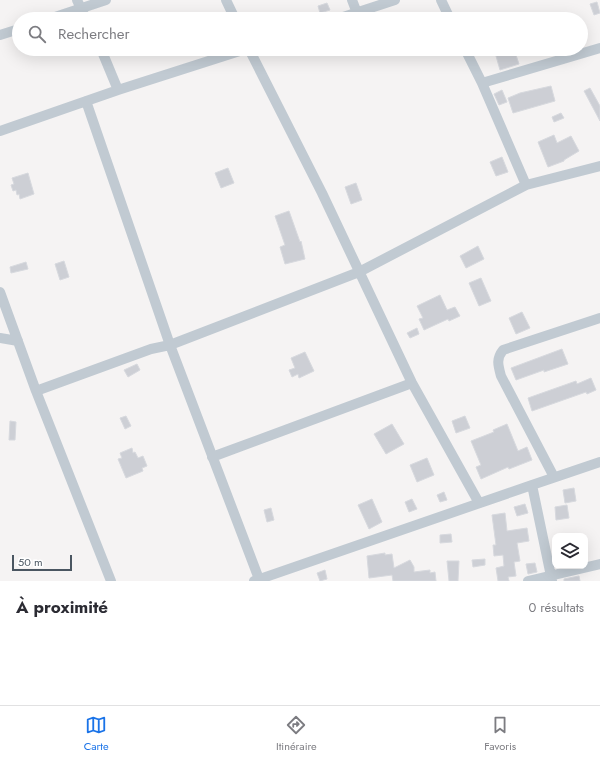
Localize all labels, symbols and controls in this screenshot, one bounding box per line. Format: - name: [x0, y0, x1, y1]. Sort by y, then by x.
- search box: [12, 12, 588, 56]
- icon: search: [26, 23, 48, 45]
- text: Rechercher: [58, 23, 130, 45]
- map controls: [552, 533, 588, 569]
- button: layers: [552, 533, 588, 569]
- scale bar: [12, 553, 72, 572]
- text: 50 m: [18, 554, 43, 570]
- text: À proximité: [16, 595, 108, 619]
- text: 0 résultats: [529, 598, 584, 617]
- tab: Carte: [84, 714, 109, 754]
- tab: Itinéraire: [276, 714, 317, 754]
- tab: Favoris: [484, 714, 516, 754]

